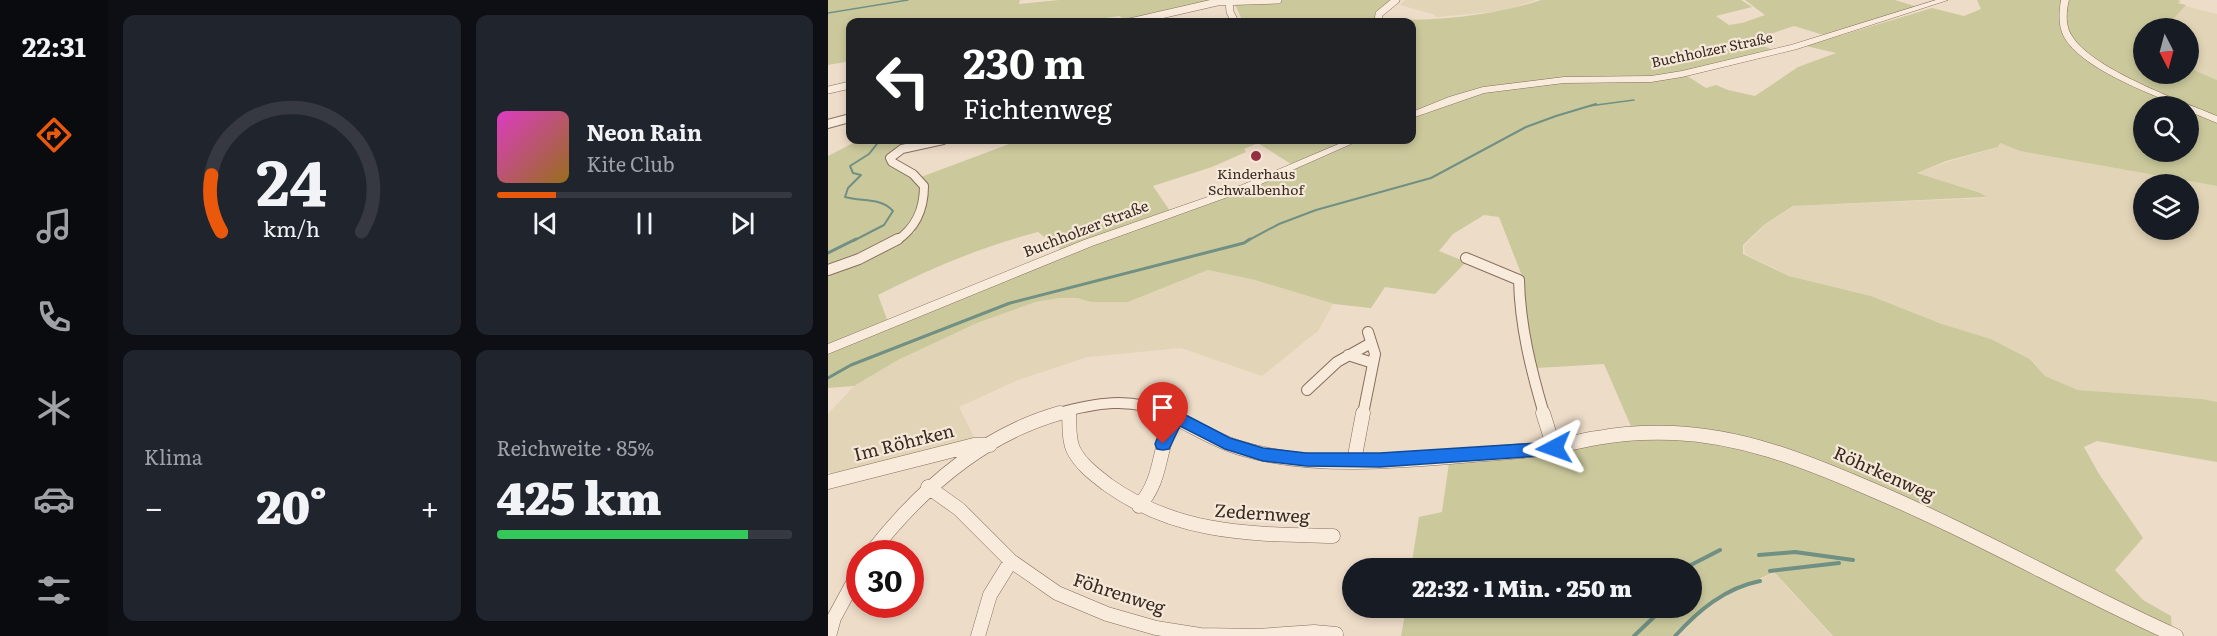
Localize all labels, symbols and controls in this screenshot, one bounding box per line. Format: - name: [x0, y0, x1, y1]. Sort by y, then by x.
- north arrow: [2133, 18, 2199, 84]
- map controls: [2133, 18, 2199, 240]
- text: 22:31: [22, 25, 86, 65]
- street label: Buchholzer Straße: [1649, 26, 1775, 72]
- text: 230 m: [963, 30, 1085, 92]
- icon: left: [864, 42, 942, 120]
- text: Fichtenweg: [963, 87, 1112, 127]
- button: search: [2133, 96, 2199, 162]
- icon: directions: [33, 114, 75, 156]
- text: Neon Rain: [587, 115, 702, 148]
- text: 24: [256, 133, 327, 225]
- text: Kite Club: [587, 148, 675, 178]
- marker: Kinderhaus Schwalbenhof: [1249, 149, 1263, 163]
- place label: Kinderhaus Schwalbenhof: [1208, 163, 1306, 199]
- button: layers: [2133, 174, 2199, 240]
- street label: Buchholzer Straße: [1019, 193, 1152, 262]
- icon: music: [33, 205, 75, 247]
- icon: previous: [529, 207, 562, 240]
- icon: pause: [628, 207, 661, 240]
- icon: next: [726, 207, 759, 240]
- text: km/h: [263, 213, 320, 245]
- icon: phone: [33, 296, 75, 338]
- pin: [1137, 382, 1188, 444]
- icon: climate: [33, 387, 75, 429]
- icon: arrive: [1146, 391, 1179, 424]
- street label: Im Röhrken: [850, 416, 957, 467]
- position arrow: [1522, 416, 1586, 480]
- text: Reichweite · 85%: [497, 432, 654, 462]
- street label: Röhrkenweg: [1830, 438, 1941, 507]
- text: Klima: [144, 441, 203, 471]
- text: 425 km: [497, 462, 662, 529]
- text: 20°: [256, 471, 327, 538]
- icon: car: [33, 478, 75, 520]
- text: −: [144, 481, 163, 530]
- text: +: [420, 481, 440, 530]
- street label: Zedernweg: [1214, 496, 1312, 529]
- speed limit sign: 30: [846, 540, 924, 618]
- street label: Föhrenweg: [1070, 565, 1170, 620]
- icon: filters: [33, 569, 75, 611]
- text: 22:32 · 1 Min. · 250 m: [1412, 571, 1632, 604]

